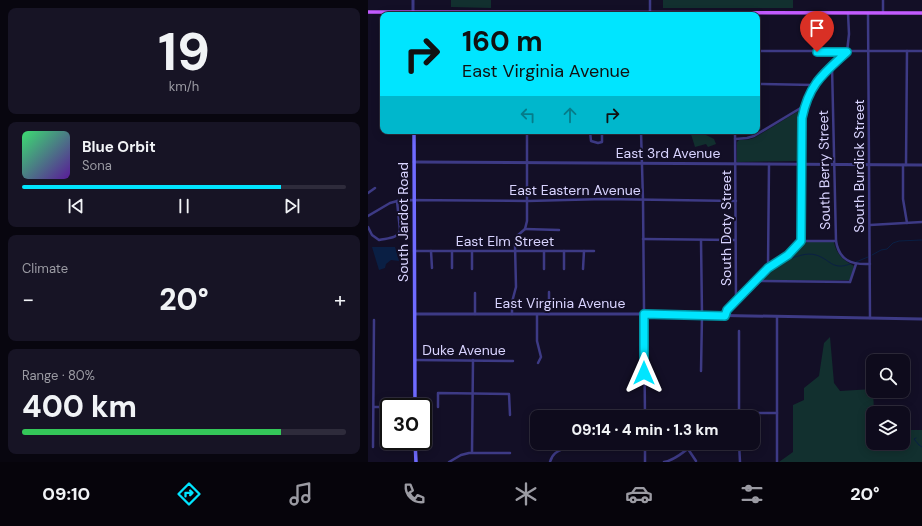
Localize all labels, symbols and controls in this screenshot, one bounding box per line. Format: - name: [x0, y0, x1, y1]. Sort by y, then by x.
- pin: [800, 11, 834, 52]
- icon: arrive: [806, 17, 828, 39]
- text: 19: [158, 18, 210, 86]
- text: 160 m: [462, 23, 543, 60]
- icon: right: [396, 28, 448, 80]
- text: East Virginia Avenue: [462, 59, 630, 83]
- text: km/h: [169, 78, 199, 95]
- street label: South Burdick Street: [850, 99, 868, 233]
- icon: left: [517, 104, 539, 126]
- icon: ahead: [559, 104, 581, 126]
- icon: right: [601, 104, 623, 126]
- street label: South Berry Street: [814, 110, 834, 230]
- text: Blue Orbit: [82, 137, 156, 157]
- street label: East 3rd Avenue: [616, 144, 720, 162]
- text: Sona: [82, 157, 112, 174]
- street label: South Jardot Road: [394, 162, 412, 282]
- street label: South Doty Street: [717, 170, 735, 286]
- street label: East Eastern Avenue: [509, 181, 641, 199]
- icon: previous: [65, 195, 87, 217]
- icon: pause: [173, 195, 195, 217]
- icon: next: [281, 195, 303, 217]
- street label: East Elm Street: [456, 232, 554, 250]
- text: Climate: [22, 260, 68, 277]
- text: 20°: [159, 280, 209, 319]
- text: −: [22, 285, 34, 314]
- text: +: [334, 285, 346, 314]
- street label: East Virginia Avenue: [495, 294, 625, 312]
- street label: Duke Avenue: [422, 341, 506, 359]
- position arrow: [623, 352, 665, 394]
- map controls: [866, 354, 910, 450]
- button: search: [866, 354, 910, 398]
- text: Range · 80%: [22, 367, 95, 384]
- text: 400 km: [22, 387, 137, 426]
- speed limit sign: 30: [380, 398, 432, 450]
- button: layers: [866, 406, 910, 450]
- text: 09:14 · 4 min · 1.3 km: [572, 420, 718, 440]
- icon: directions: [175, 480, 203, 508]
- icon: music: [287, 480, 315, 508]
- icon: phone: [400, 480, 428, 508]
- icon: climate: [512, 480, 540, 508]
- icon: car: [625, 480, 653, 508]
- icon: filters: [738, 480, 766, 508]
- text: 09:10: [42, 482, 90, 506]
- text: 20°: [850, 482, 880, 506]

